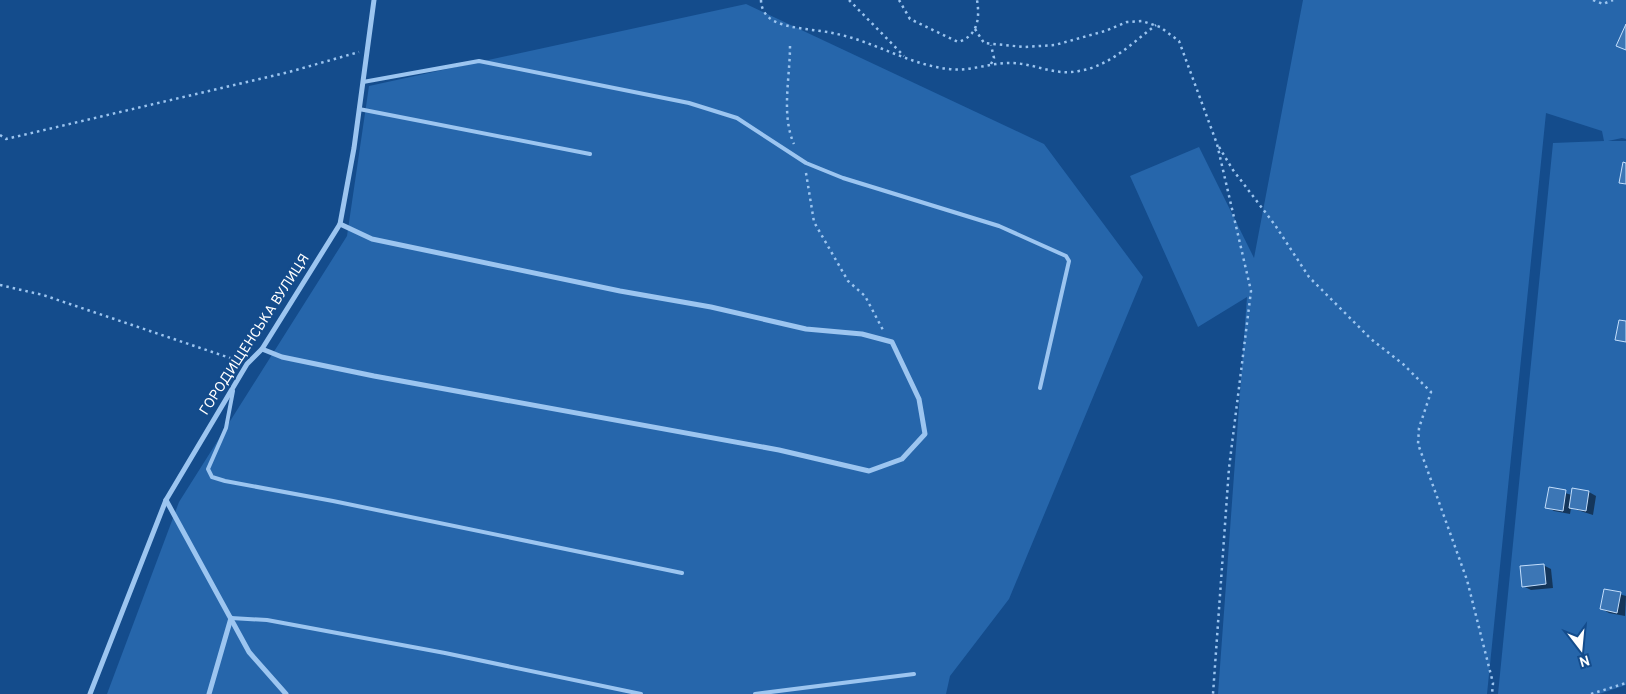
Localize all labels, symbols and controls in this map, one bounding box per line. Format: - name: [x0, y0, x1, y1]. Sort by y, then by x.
- street label: ГОРОДИЩЕНСЬКА ВУЛИЦЯ: [196, 251, 314, 419]
- north arrow: [1556, 624, 1606, 674]
- text: N: [1577, 650, 1591, 670]

